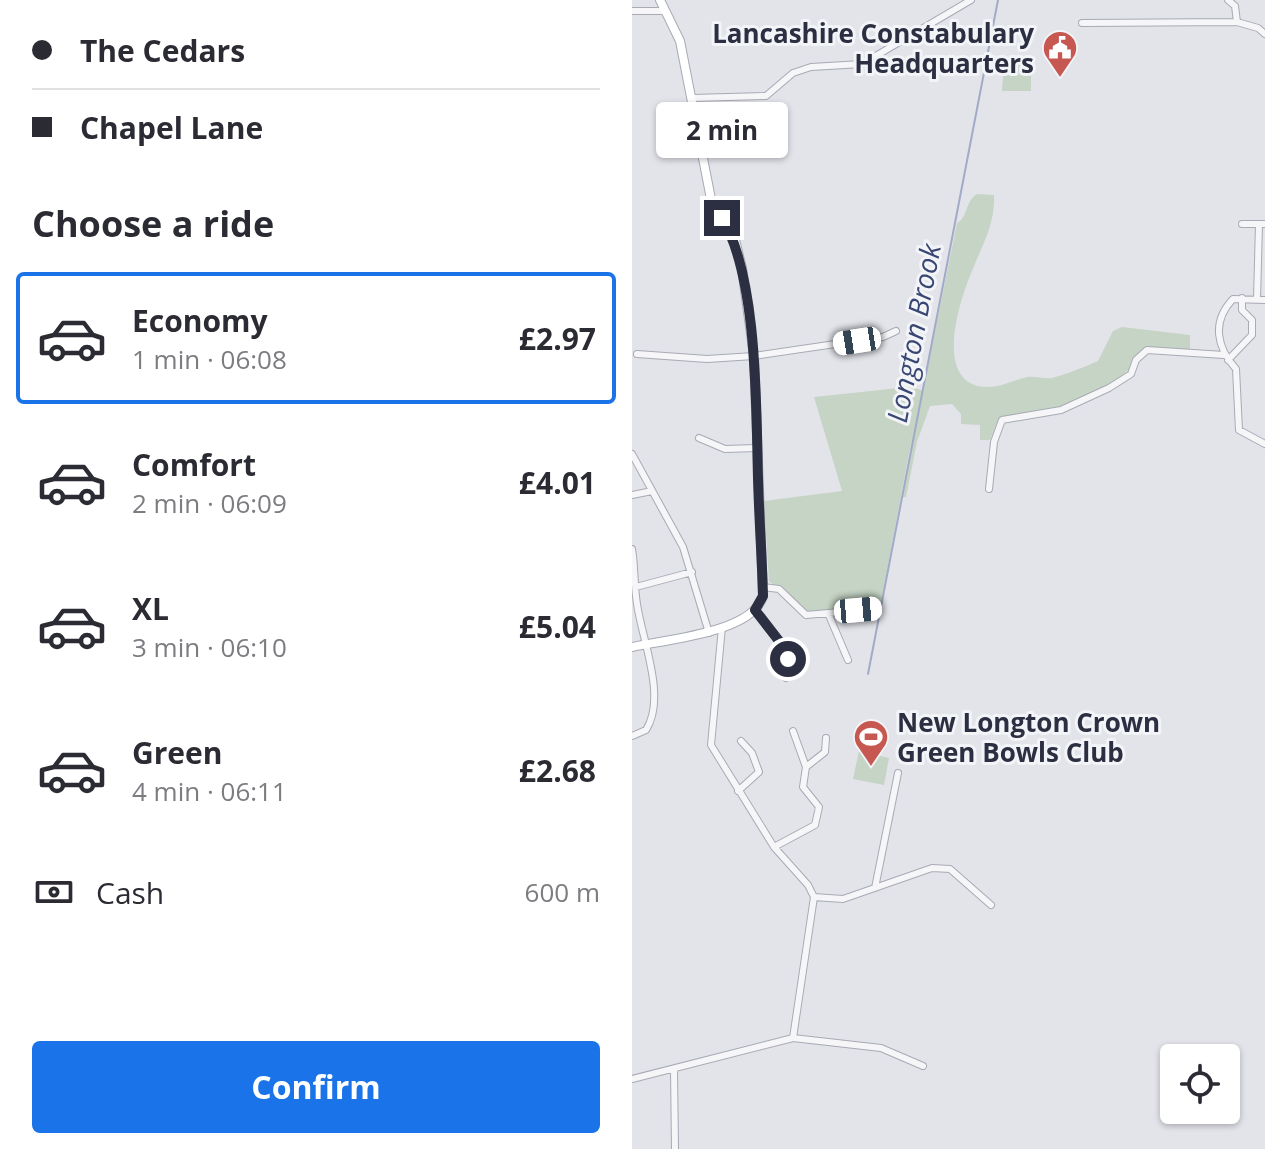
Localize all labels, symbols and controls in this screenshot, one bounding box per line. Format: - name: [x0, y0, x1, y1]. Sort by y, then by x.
- place label: Lancashire Constabulary Headquarters: [712, 15, 1034, 81]
- public building icon: Lancashire Constabulary Headquarters: [1041, 29, 1079, 79]
- text: The Cedars: [80, 30, 245, 71]
- callout: 2 min: [656, 102, 788, 158]
- text: Chapel Lane: [80, 107, 263, 148]
- text: 2 min: [686, 112, 758, 148]
- text: Choose a ride: [32, 199, 274, 248]
- route end: [704, 200, 740, 236]
- water label: Longton Brook: [877, 239, 949, 426]
- text: Economy: [132, 300, 268, 341]
- icon: car: [36, 302, 108, 374]
- text: £2.97: [519, 318, 596, 359]
- car: [831, 325, 883, 357]
- text: 1 min · 06:08: [132, 341, 287, 377]
- text: Comfort: [132, 444, 256, 485]
- icon: car: [36, 446, 108, 518]
- text: £4.01: [519, 462, 596, 503]
- text: 2 min · 06:09: [132, 485, 287, 521]
- text: XL: [132, 588, 169, 629]
- icon: car: [36, 590, 108, 662]
- car: [833, 596, 883, 624]
- text: £5.04: [519, 606, 596, 647]
- text: 3 min · 06:10: [132, 629, 287, 665]
- route start: [770, 641, 806, 677]
- place label: New Longton Crown Green Bowls Club: [897, 704, 1160, 770]
- sports icon: New Longton Crown Green Bowls Club: [852, 718, 890, 768]
- text: Green: [132, 732, 223, 773]
- icon: car: [36, 734, 108, 806]
- text: £2.68: [519, 750, 596, 791]
- text: 4 min · 06:11: [132, 773, 287, 809]
- icon: cash: [32, 870, 76, 914]
- text: Cash: [96, 872, 164, 913]
- text: 600 m: [525, 874, 600, 910]
- button: Confirm: [32, 1041, 600, 1133]
- map controls: [1160, 1044, 1240, 1124]
- button: locate: [1160, 1044, 1240, 1124]

